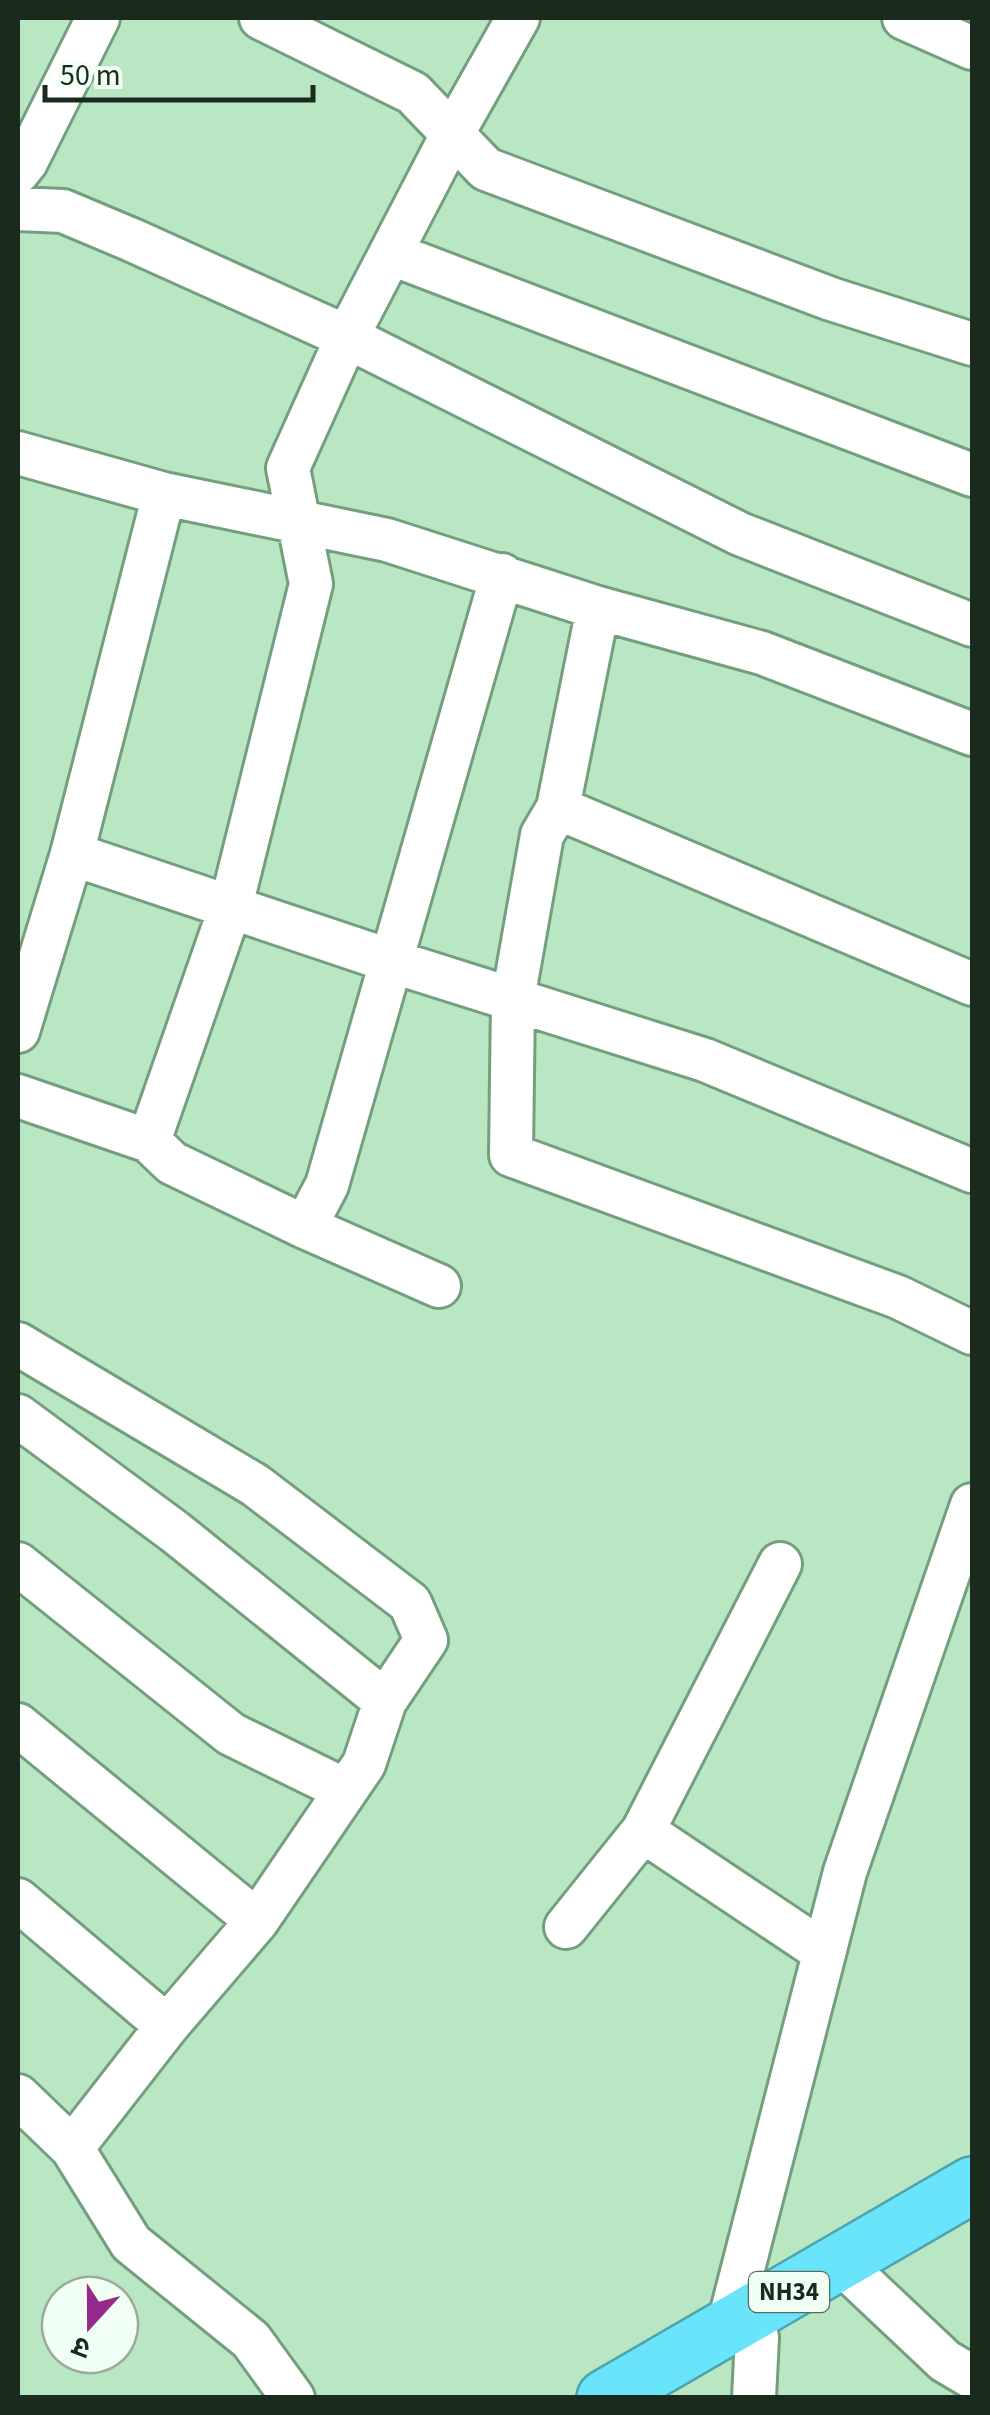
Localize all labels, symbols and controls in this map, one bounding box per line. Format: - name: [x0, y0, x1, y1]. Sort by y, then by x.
- scale bar: [45, 40, 312, 102]
- text: 50 m: [60, 54, 121, 97]
- road number: NH34: [749, 2272, 829, 2312]
- north arrow: [40, 2275, 140, 2375]
- text: उ: [66, 2326, 96, 2369]

